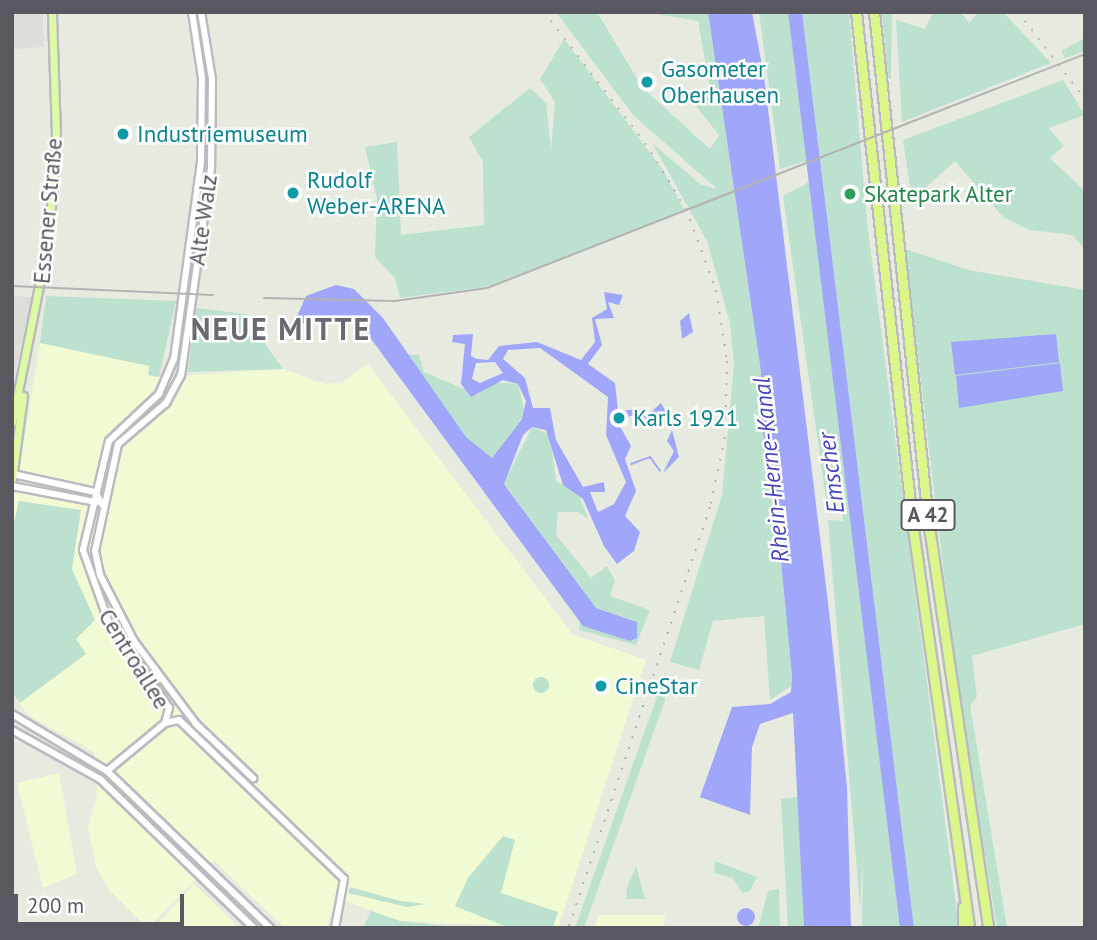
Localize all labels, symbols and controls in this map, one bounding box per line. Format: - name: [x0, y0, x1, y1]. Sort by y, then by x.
- place label: Gasometer Oberhausen: [661, 55, 779, 109]
- marker: Gasometer Oberhausen: [639, 74, 655, 90]
- place label: Industriemuseum: [137, 120, 308, 148]
- marker: Industriemuseum: [115, 126, 131, 142]
- street label: Essener Straße: [28, 137, 68, 285]
- place label: Rudolf Weber-ARENA: [307, 166, 445, 220]
- street label: Alte Walz: [183, 173, 223, 267]
- place label: Skatepark Alter: [864, 180, 1014, 208]
- marker: Rudolf Weber-ARENA: [285, 185, 301, 201]
- marker: Skatepark Alter: [842, 186, 858, 202]
- district label: NEUE MITTE: [192, 311, 370, 347]
- water label: Rhein-Herne-Kanal: [747, 376, 795, 564]
- place label: Karls 1921: [633, 404, 738, 432]
- marker: Karls 1921: [611, 410, 627, 426]
- water label: Emscher: [812, 431, 850, 515]
- road number: A 42: [900, 498, 956, 532]
- street label: Centroallee: [92, 604, 176, 714]
- place label: CineStar: [615, 672, 698, 700]
- marker: CineStar: [593, 678, 609, 694]
- scale bar: [18, 880, 187, 924]
- text: 200 m: [27, 892, 84, 919]

